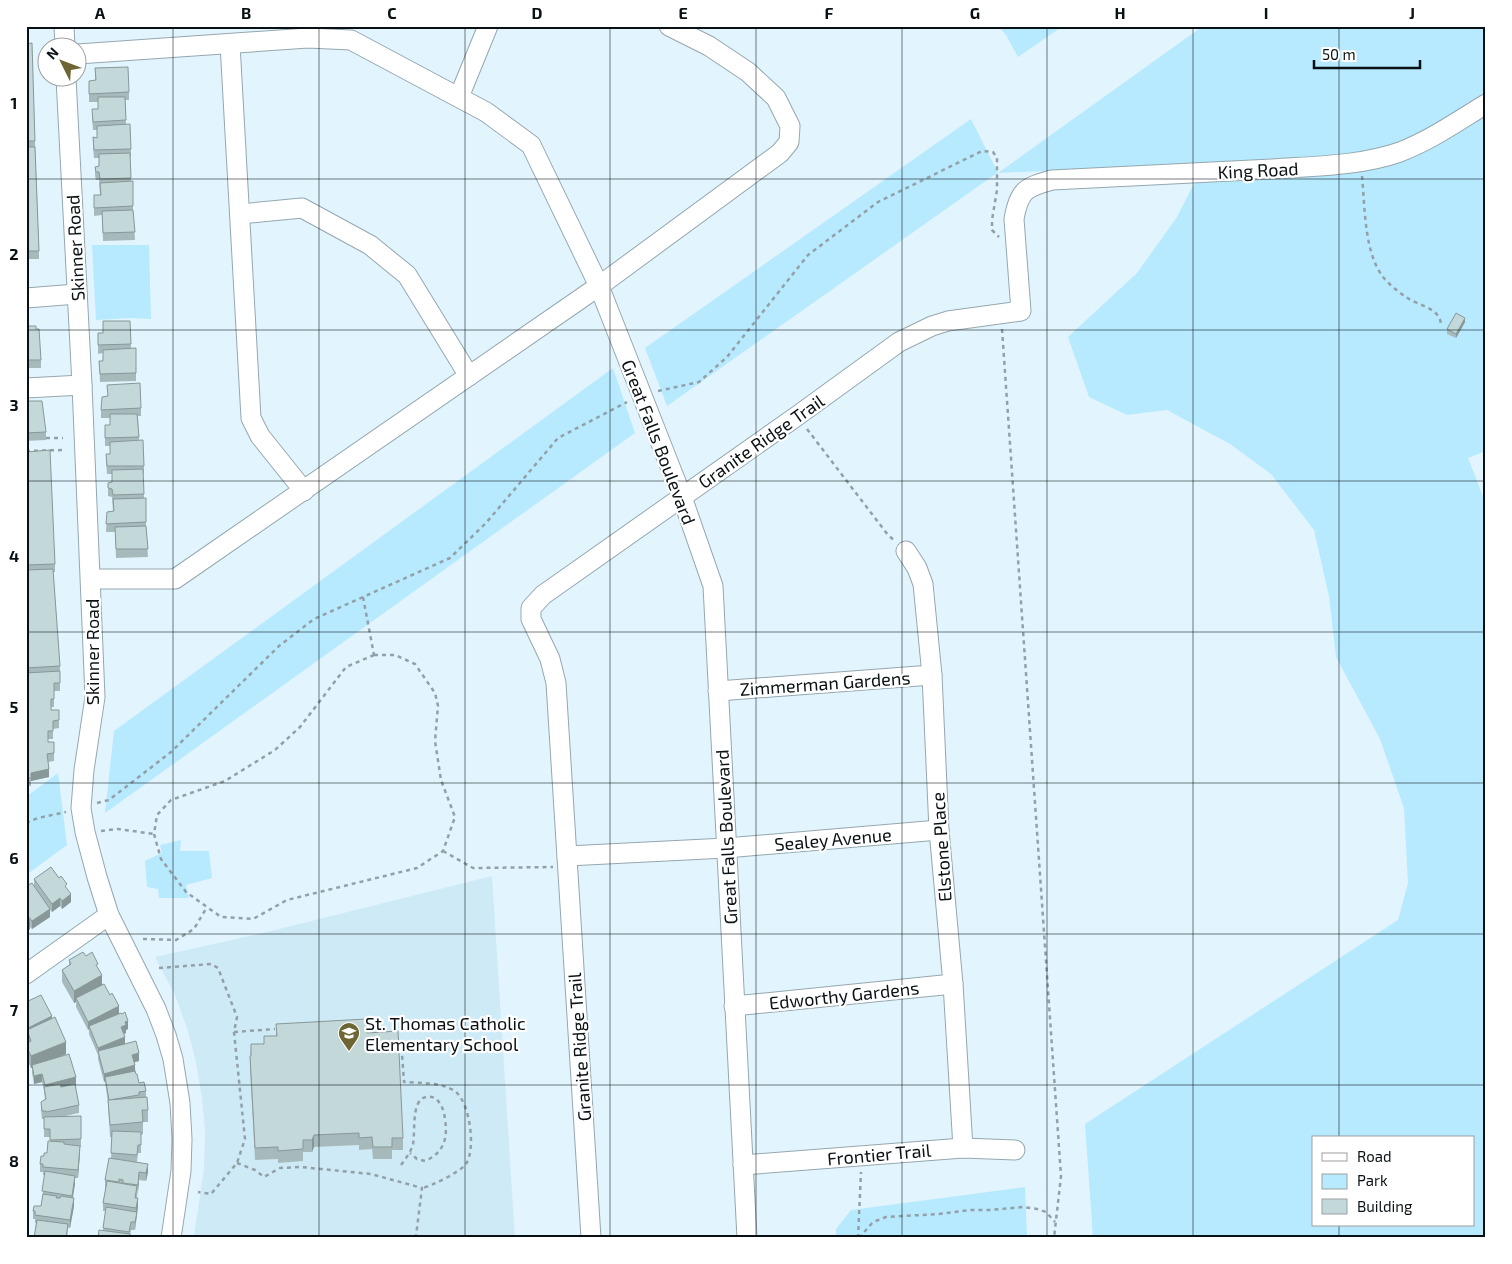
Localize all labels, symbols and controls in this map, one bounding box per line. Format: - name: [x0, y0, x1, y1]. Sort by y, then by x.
- text: A: [95, 3, 106, 22]
- text: B: [241, 3, 251, 22]
- text: C: [387, 3, 397, 22]
- text: D: [532, 3, 543, 22]
- text: E: [678, 3, 688, 22]
- text: F: [825, 3, 834, 22]
- text: G: [970, 3, 980, 22]
- text: H: [1114, 3, 1126, 22]
- text: I: [1264, 3, 1268, 22]
- text: J: [1409, 3, 1415, 22]
- north arrow: [38, 38, 88, 88]
- scale bar: [1314, 38, 1421, 70]
- text: N: [42, 44, 62, 62]
- text: 50 m: [1322, 45, 1356, 63]
- text: 1: [11, 93, 17, 112]
- street label: King Road: [1217, 157, 1299, 183]
- street label: Skinner Road: [61, 194, 89, 302]
- text: 2: [9, 244, 19, 263]
- street label: Great Falls Boulevard: [617, 356, 701, 528]
- street label: Granite Ridge Trail: [694, 389, 829, 493]
- text: 3: [9, 395, 19, 414]
- text: 4: [9, 546, 19, 565]
- street label: Skinner Road: [81, 599, 103, 705]
- street label: Zimmerman Gardens: [739, 666, 911, 700]
- text: 5: [10, 697, 19, 716]
- street label: Great Falls Boulevard: [710, 749, 742, 925]
- street label: Elstone Place: [926, 791, 956, 903]
- street label: Sealey Avenue: [773, 823, 893, 855]
- text: 6: [9, 848, 19, 867]
- street label: Granite Ridge Trail: [563, 971, 595, 1122]
- street label: Edworthy Gardens: [768, 976, 920, 1014]
- text: 7: [10, 1000, 19, 1019]
- place label: St. Thomas Catholic Elementary School: [365, 1012, 526, 1055]
- school or university icon: St. Thomas Catholic Elementary School: [337, 1021, 361, 1052]
- legend: [1312, 1136, 1474, 1226]
- street label: Frontier Trail: [826, 1138, 933, 1169]
- text: Road: [1357, 1147, 1392, 1165]
- text: 8: [9, 1151, 19, 1170]
- text: Park: [1357, 1171, 1388, 1189]
- text: Building: [1357, 1197, 1413, 1215]

